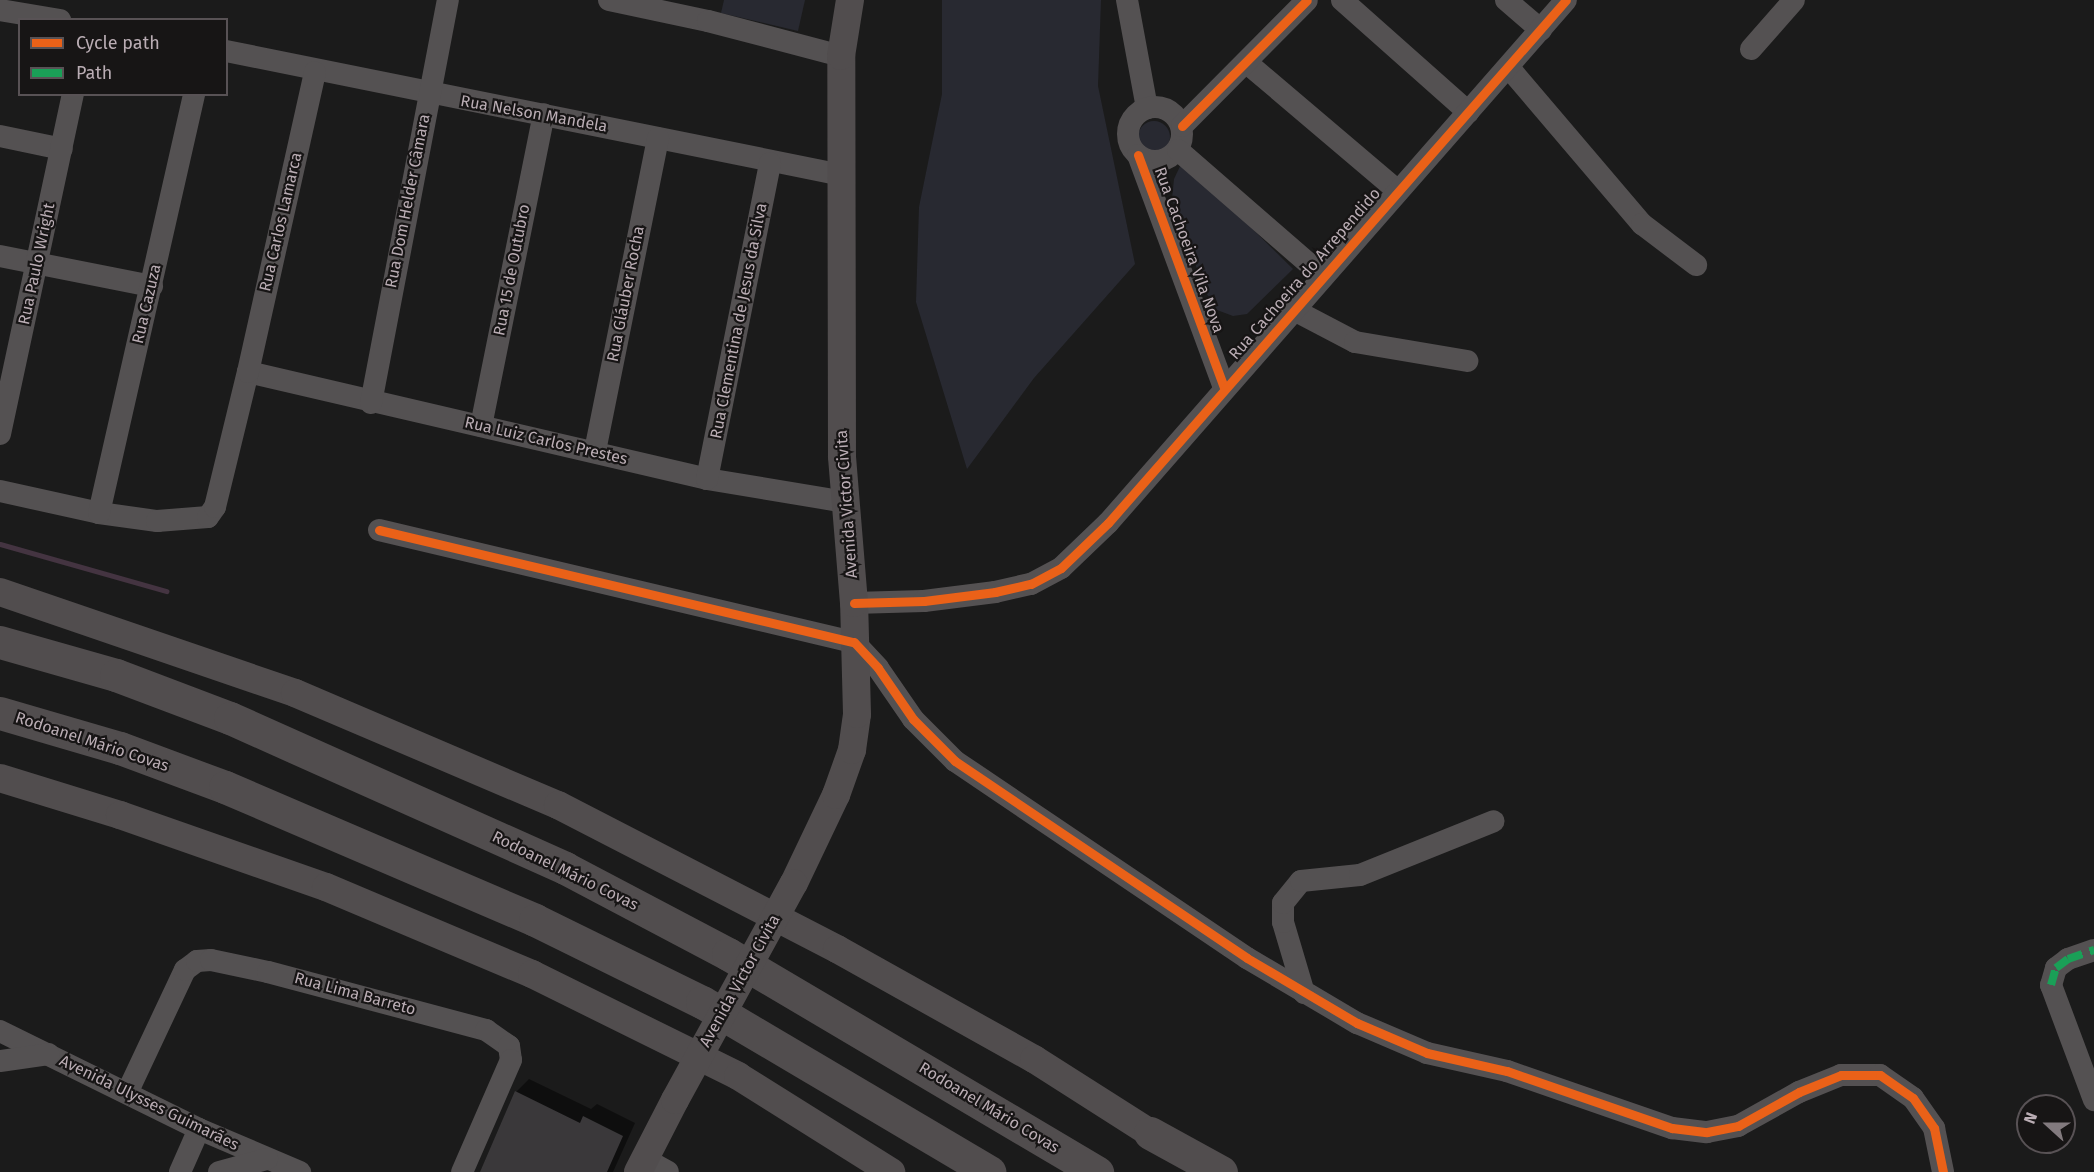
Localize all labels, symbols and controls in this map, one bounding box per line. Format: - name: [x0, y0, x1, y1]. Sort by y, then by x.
- legend: [18, 18, 228, 96]
- text: Cycle path: [76, 32, 160, 54]
- text: Path: [76, 62, 112, 84]
- street label: Rua Nelson Mandela: [459, 92, 609, 136]
- street label: Rua Dom Helder Câmara: [382, 112, 434, 290]
- street label: Rua Carlos Lamarca: [256, 151, 306, 293]
- street label: Rua Cachoeira Vila Nova: [1150, 164, 1228, 336]
- street label: Rua Cachoeira do Arrependido: [1225, 184, 1385, 364]
- street label: Rua Paulo Wright: [15, 201, 59, 327]
- street label: Rua Clementina de Jesus da Silva: [707, 202, 771, 440]
- street label: Rua 15 de Outubro: [490, 203, 534, 337]
- street label: Rua Gláuber Rocha: [603, 225, 649, 363]
- street label: Rua Cazuza: [129, 262, 165, 346]
- street label: Rua Luiz Carlos Prestes: [463, 413, 629, 469]
- street label: Avenida Victor Civita: [832, 429, 862, 579]
- street label: Rodoanel Mário Covas: [13, 708, 171, 776]
- street label: Rodoanel Mário Covas: [489, 827, 641, 915]
- street label: Avenida Victor Civita: [696, 911, 784, 1051]
- street label: Rua Lima Barreto: [292, 969, 418, 1019]
- street label: Avenida Ulysses Guimarães: [56, 1051, 242, 1155]
- street label: Rodoanel Mário Covas: [915, 1059, 1063, 1157]
- north arrow: [2016, 1094, 2076, 1154]
- text: N: [2020, 1110, 2041, 1126]

